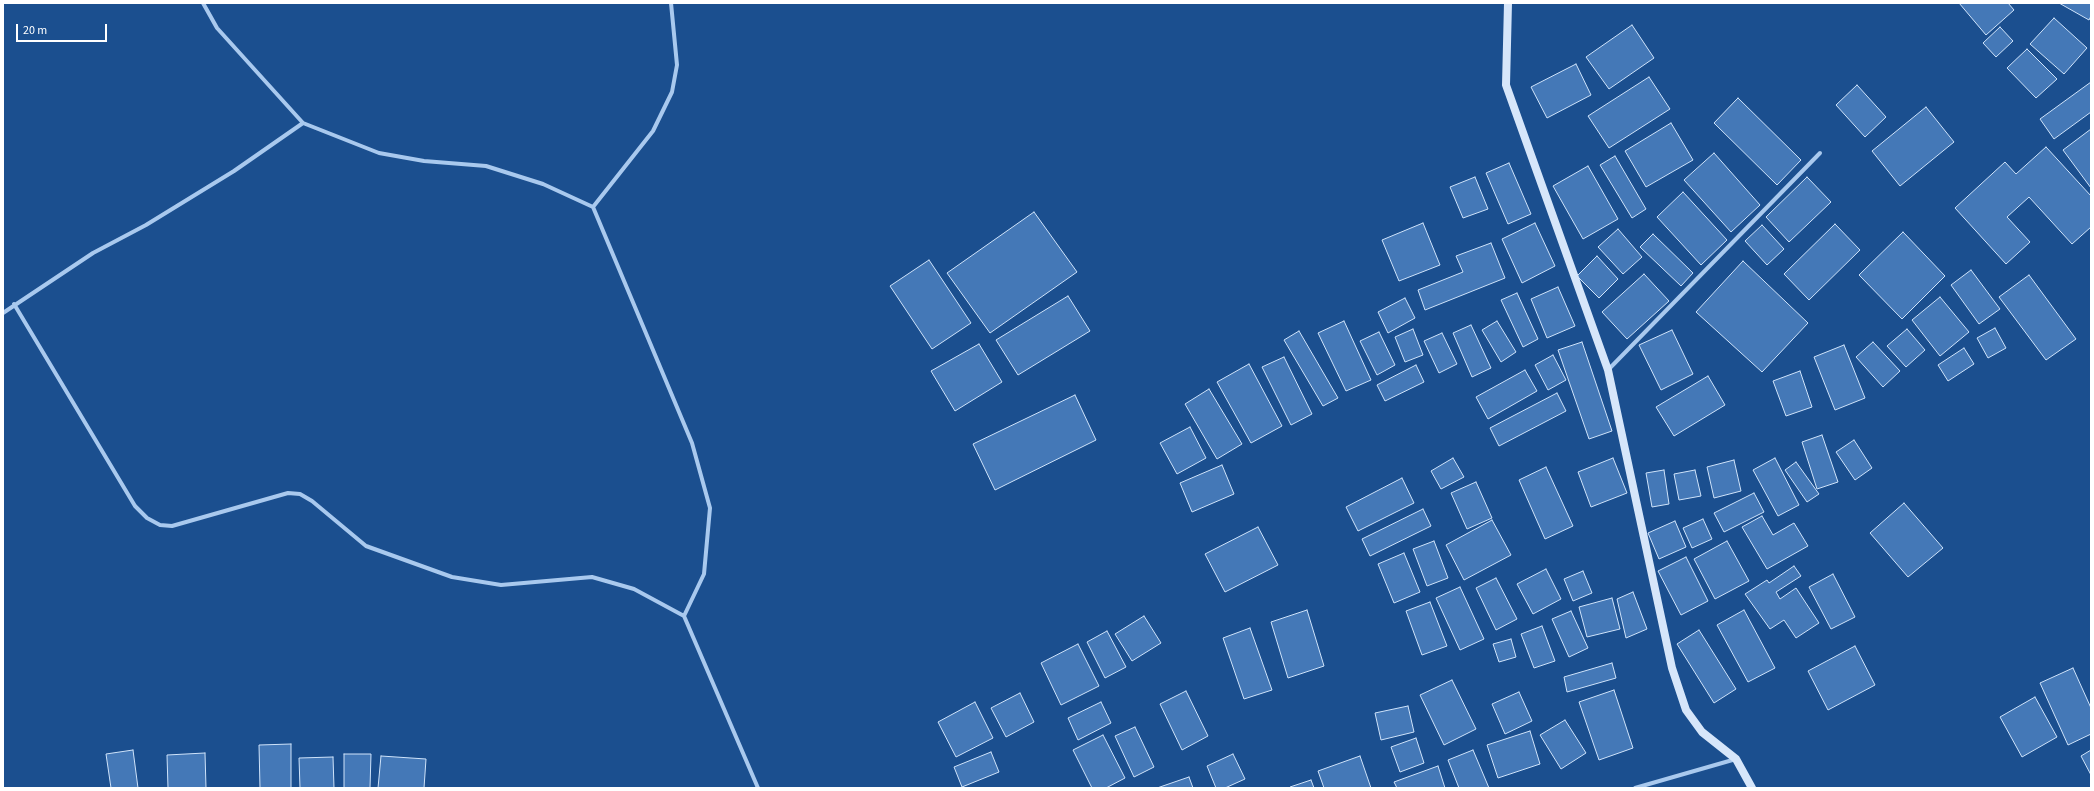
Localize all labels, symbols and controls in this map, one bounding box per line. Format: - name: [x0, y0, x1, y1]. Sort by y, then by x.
- scale bar: [18, 16, 109, 42]
- text: 20 m: [23, 22, 47, 39]

